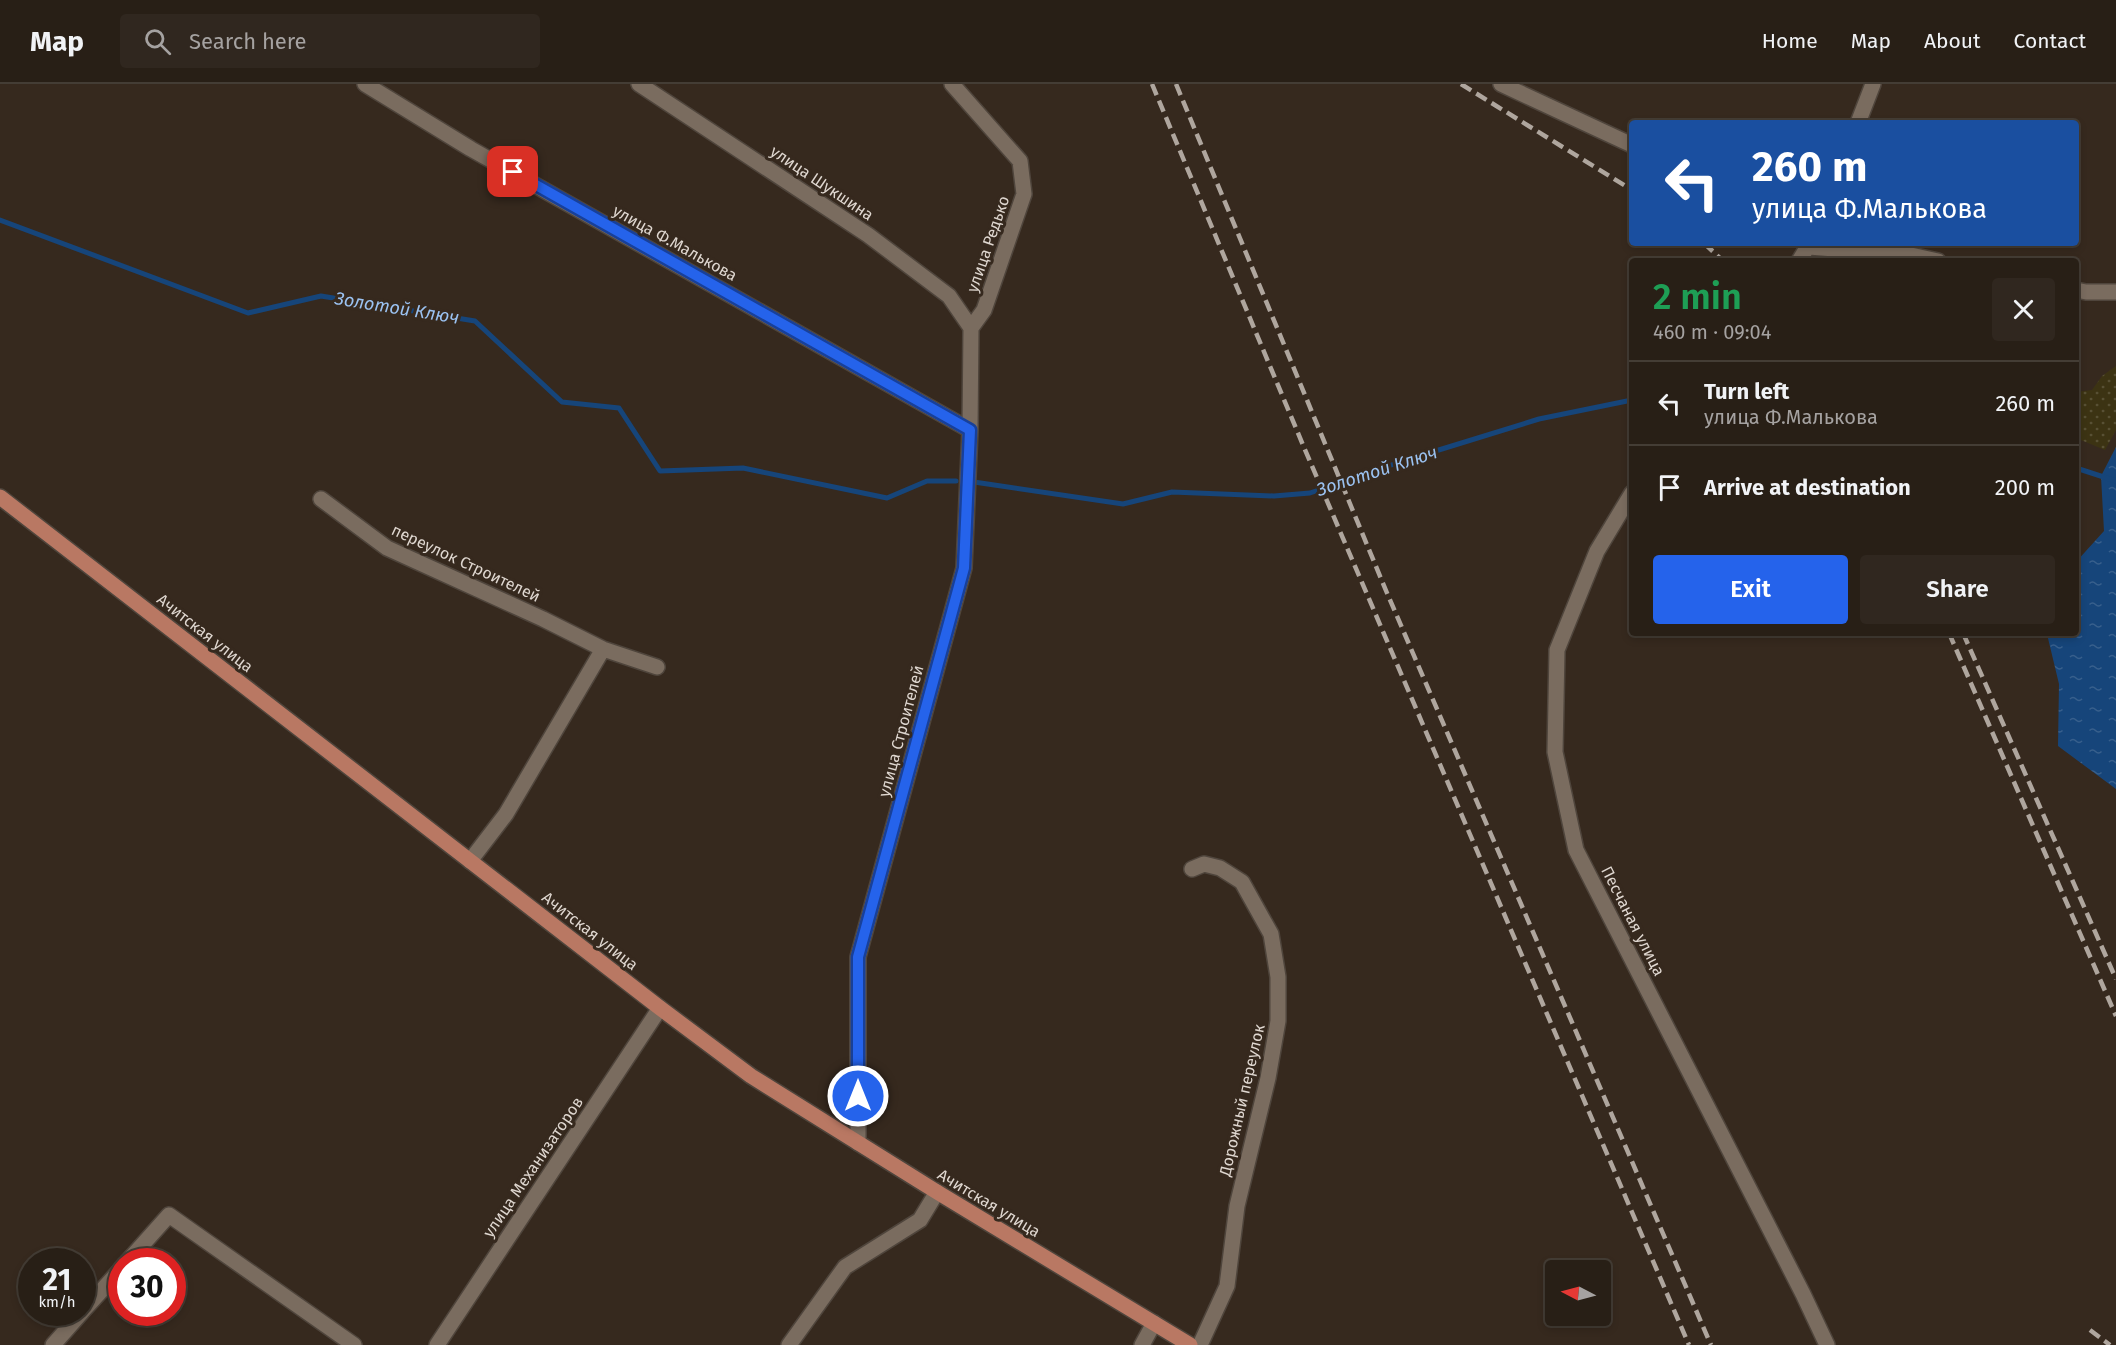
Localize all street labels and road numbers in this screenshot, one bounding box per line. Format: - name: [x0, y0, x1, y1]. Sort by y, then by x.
- street label: улица Шукшина: [767, 141, 877, 225]
- street label: улица Редько: [963, 193, 1013, 295]
- street label: улица Ф.Малькова: [610, 201, 740, 285]
- street label: переулок Строителей: [389, 520, 543, 606]
- street label: Ачитская улица: [153, 590, 257, 676]
- street label: улица Строителей: [874, 663, 928, 799]
- street label: Песчаная улица: [1597, 863, 1669, 979]
- street label: Ачитская улица: [538, 888, 642, 974]
- street label: Дорожный переулок: [1215, 1022, 1269, 1179]
- street label: улица Механизаторов: [479, 1093, 587, 1241]
- street label: Ачитская улица: [934, 1165, 1044, 1241]

